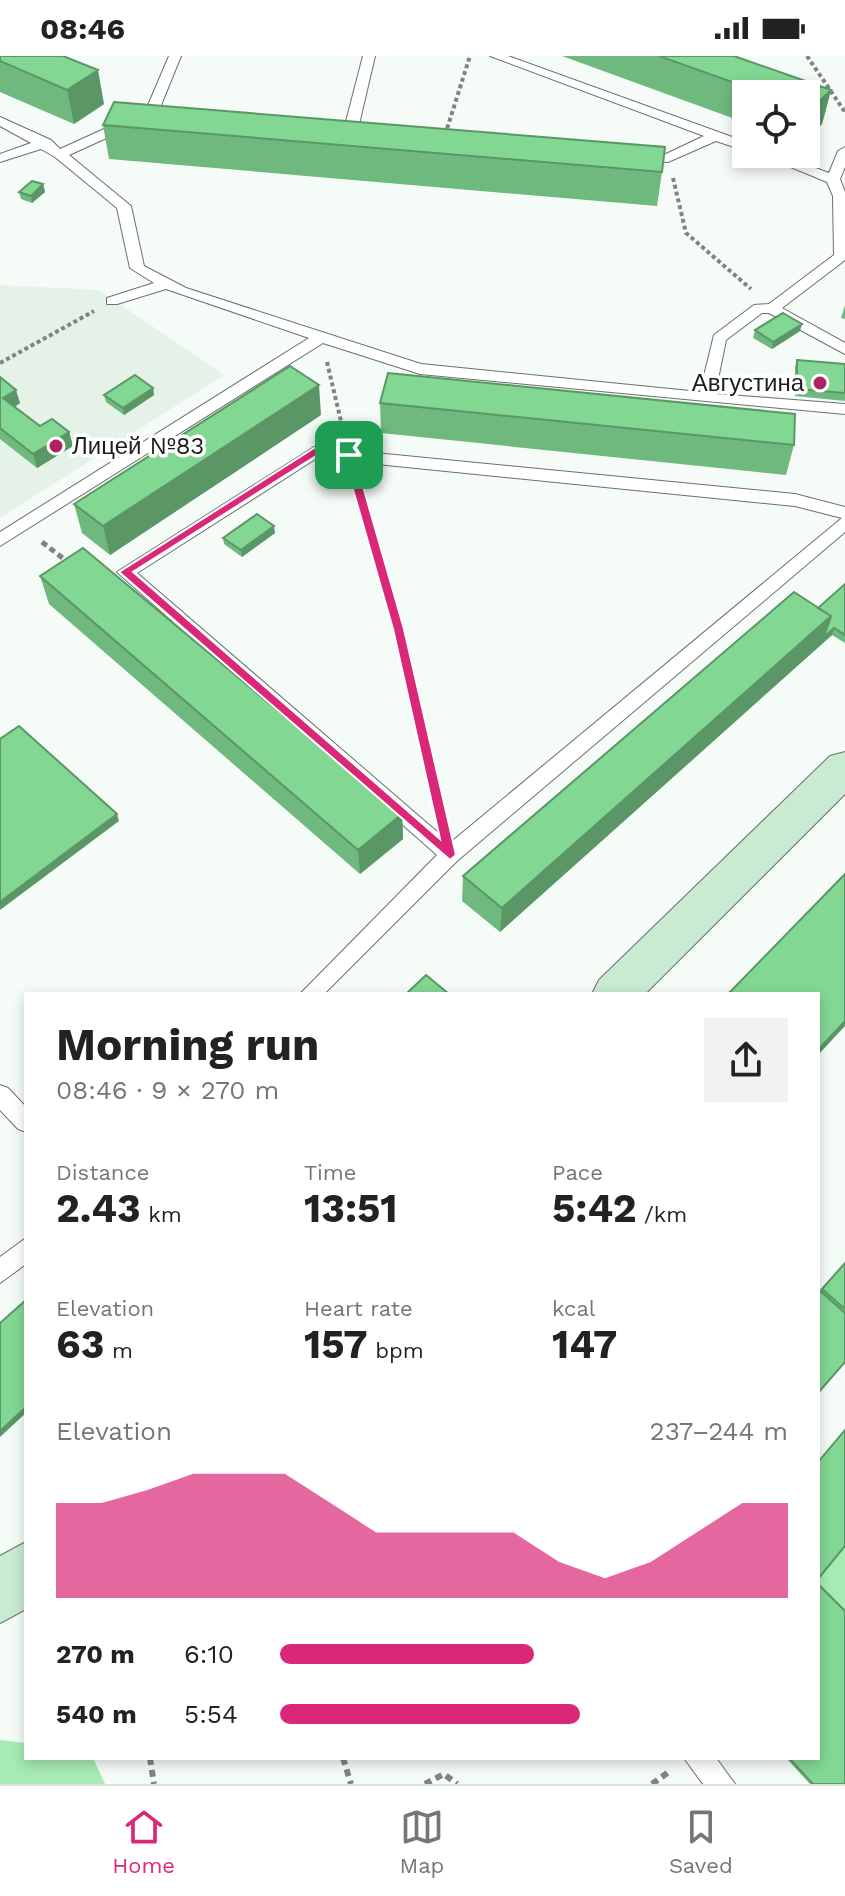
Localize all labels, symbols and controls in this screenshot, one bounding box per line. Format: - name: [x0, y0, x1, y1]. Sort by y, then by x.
- text: 08:46: [40, 11, 125, 46]
- map controls: [732, 80, 820, 168]
- button: locate: [732, 80, 820, 168]
- place label: Августина: [692, 369, 805, 397]
- marker: Августина: [811, 374, 829, 392]
- pin: [315, 421, 383, 489]
- place label: Лицей №83: [72, 432, 204, 460]
- icon: arrive: [327, 433, 371, 477]
- marker: Лицей №83: [47, 437, 65, 455]
- button: share: [704, 1018, 788, 1102]
- text: Morning run: [56, 1019, 319, 1071]
- text: 08:46 · 9 × 270 m: [56, 1075, 279, 1105]
- text: Distance: [56, 1160, 150, 1185]
- text: Time: [304, 1160, 356, 1185]
- text: Pace: [552, 1160, 603, 1185]
- text: 2.43: [56, 1185, 141, 1232]
- text: 13:51: [304, 1185, 398, 1232]
- text: 5:42: [552, 1185, 637, 1232]
- text: km: [141, 1202, 182, 1227]
- text: /km: [637, 1202, 687, 1227]
- text: Elevation: [56, 1296, 154, 1321]
- text: Heart rate: [304, 1296, 413, 1321]
- text: kcal: [552, 1296, 596, 1321]
- text: 63: [56, 1321, 104, 1368]
- text: 157: [304, 1321, 368, 1368]
- text: 147: [552, 1321, 617, 1368]
- text: m: [104, 1338, 133, 1363]
- text: bpm: [368, 1338, 424, 1363]
- text: Elevation: [56, 1416, 172, 1446]
- text: 237–244 m: [649, 1416, 788, 1446]
- text: 270 m: [56, 1639, 135, 1669]
- text: 6:10: [184, 1639, 234, 1669]
- text: 540 m: [56, 1699, 137, 1729]
- text: 5:54: [184, 1699, 238, 1729]
- tab: Home: [112, 1805, 175, 1878]
- tab: Map: [400, 1805, 444, 1878]
- tab: Saved: [669, 1805, 733, 1878]

